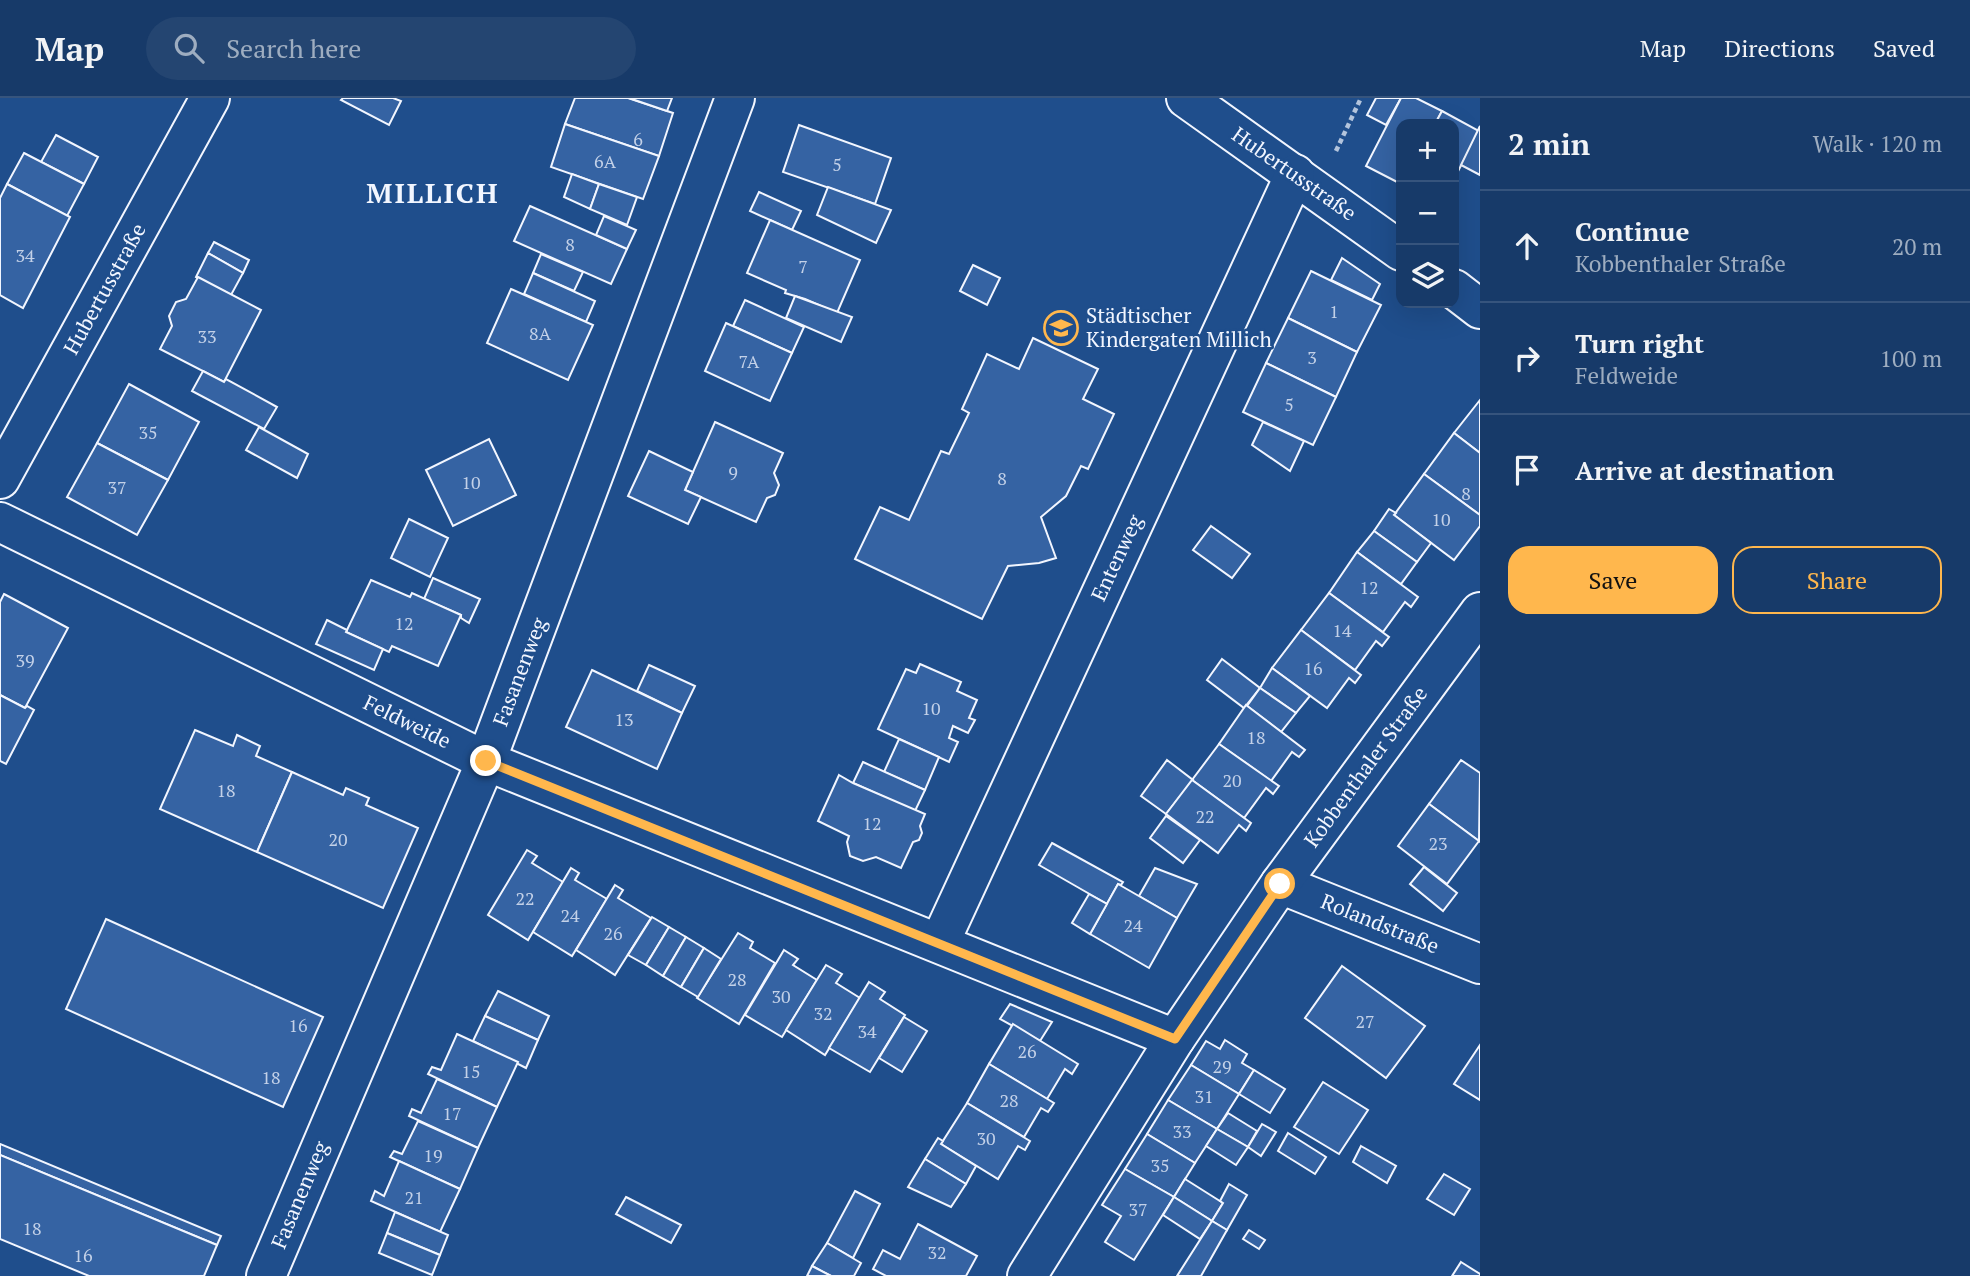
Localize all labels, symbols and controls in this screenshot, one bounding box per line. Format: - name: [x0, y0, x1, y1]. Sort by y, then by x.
- search box: [146, 17, 636, 80]
- text: Map: [35, 27, 104, 70]
- icon: search: [170, 29, 208, 67]
- text: Search here: [226, 31, 361, 65]
- text: Map: [1640, 32, 1686, 64]
- text: Directions: [1724, 32, 1835, 64]
- text: Saved: [1873, 32, 1935, 64]
- map controls: [1396, 119, 1459, 308]
- button: +: [1396, 119, 1459, 182]
- street label: Hubertusstraße: [1227, 120, 1362, 226]
- text: 2 min: [1508, 124, 1590, 164]
- house number: 6: [633, 127, 643, 151]
- text: Walk · 120 m: [1813, 128, 1942, 159]
- house number: 6A: [594, 149, 617, 173]
- house number: 5: [832, 152, 842, 176]
- district label: MILLICH: [366, 174, 500, 211]
- button: −: [1396, 182, 1459, 245]
- text: Continue: [1575, 214, 1689, 248]
- street label: Hubertusstraße: [57, 218, 152, 359]
- icon: ahead: [1508, 227, 1546, 265]
- text: 20 m: [1892, 231, 1942, 262]
- house number: 8: [565, 232, 575, 256]
- house number: 34: [15, 243, 35, 267]
- button: layers: [1396, 245, 1459, 308]
- text: Kobbenthaler Straße: [1575, 248, 1786, 279]
- house number: 7: [798, 254, 808, 278]
- house number: 1: [1329, 299, 1339, 323]
- place label: Städtischer Kindergaten Millich: [1086, 301, 1272, 353]
- school or university icon: Städtischer Kindergaten Millich: [1042, 309, 1080, 347]
- house number: 8A: [529, 321, 552, 345]
- house number: 33: [197, 324, 217, 348]
- text: Turn right: [1575, 326, 1704, 360]
- icon: right: [1508, 339, 1546, 377]
- text: 100 m: [1880, 343, 1942, 374]
- house number: 3: [1307, 345, 1317, 369]
- house number: 7A: [739, 349, 760, 373]
- text: Feldweide: [1575, 360, 1678, 391]
- house number: 5: [1284, 392, 1294, 416]
- house number: 35: [138, 420, 158, 444]
- icon: arrive: [1508, 451, 1546, 489]
- text: Arrive at destination: [1575, 453, 1834, 487]
- house number: 9: [728, 460, 738, 484]
- house number: 8: [997, 466, 1007, 490]
- house number: 10: [461, 470, 481, 494]
- house number: 37: [107, 475, 127, 499]
- house number: 8: [1461, 481, 1471, 505]
- house number: 10: [1431, 507, 1451, 531]
- street label: Entenweg: [1084, 509, 1149, 605]
- button: Save: [1508, 546, 1718, 614]
- button: Share: [1732, 546, 1942, 614]
- house number: 12: [1359, 575, 1379, 599]
- house number: 12: [394, 611, 414, 635]
- street label: Fasanenweg: [486, 613, 553, 730]
- house number: 14: [1332, 618, 1352, 642]
- house number: 39: [15, 648, 35, 672]
- house number: 16: [1303, 656, 1323, 680]
- street label: Kobbenthaler Straße: [1297, 680, 1433, 853]
- street label: Feldweide: [359, 688, 456, 754]
- house number: 10: [921, 696, 941, 720]
- house number: 13: [614, 707, 634, 731]
- house number: 18: [1246, 725, 1266, 749]
- route end: [470, 745, 501, 776]
- house number: 20: [1222, 768, 1242, 792]
- house number: 18: [216, 778, 236, 802]
- house number: 22: [1195, 804, 1215, 828]
- house number: 12: [862, 811, 882, 835]
- house number: 20: [328, 827, 348, 851]
- house number: 23: [1428, 831, 1448, 855]
- route start: [1264, 868, 1295, 899]
- house number: 22: [515, 886, 535, 910]
- street label: Rolandstraße: [1317, 887, 1444, 959]
- house number: 24: [560, 903, 580, 927]
- house number: 24: [1123, 913, 1143, 937]
- house number: 26: [603, 921, 623, 945]
- house number: 28: [727, 967, 747, 991]
- house number: 30: [771, 984, 791, 1008]
- house number: 32: [813, 1001, 833, 1025]
- house number: 27: [1355, 1009, 1375, 1033]
- house number: 16: [288, 1013, 308, 1037]
- house number: 34: [857, 1019, 877, 1043]
- house number: 26: [1017, 1039, 1037, 1063]
- house number: 29: [1212, 1054, 1232, 1078]
- house number: 15: [461, 1059, 481, 1083]
- house number: 18: [261, 1065, 281, 1089]
- house number: 31: [1194, 1084, 1214, 1108]
- house number: 28: [999, 1088, 1019, 1112]
- house number: 17: [442, 1101, 462, 1125]
- house number: 33: [1172, 1119, 1192, 1143]
- house number: 30: [976, 1126, 996, 1150]
- street label: Fasanenweg: [264, 1136, 335, 1252]
- house number: 19: [423, 1143, 443, 1167]
- house number: 35: [1150, 1153, 1170, 1177]
- house number: 21: [404, 1185, 424, 1209]
- house number: 37: [1128, 1197, 1148, 1221]
- house number: 18: [22, 1216, 42, 1240]
- house number: 32: [927, 1240, 947, 1264]
- house number: 16: [73, 1243, 93, 1267]

